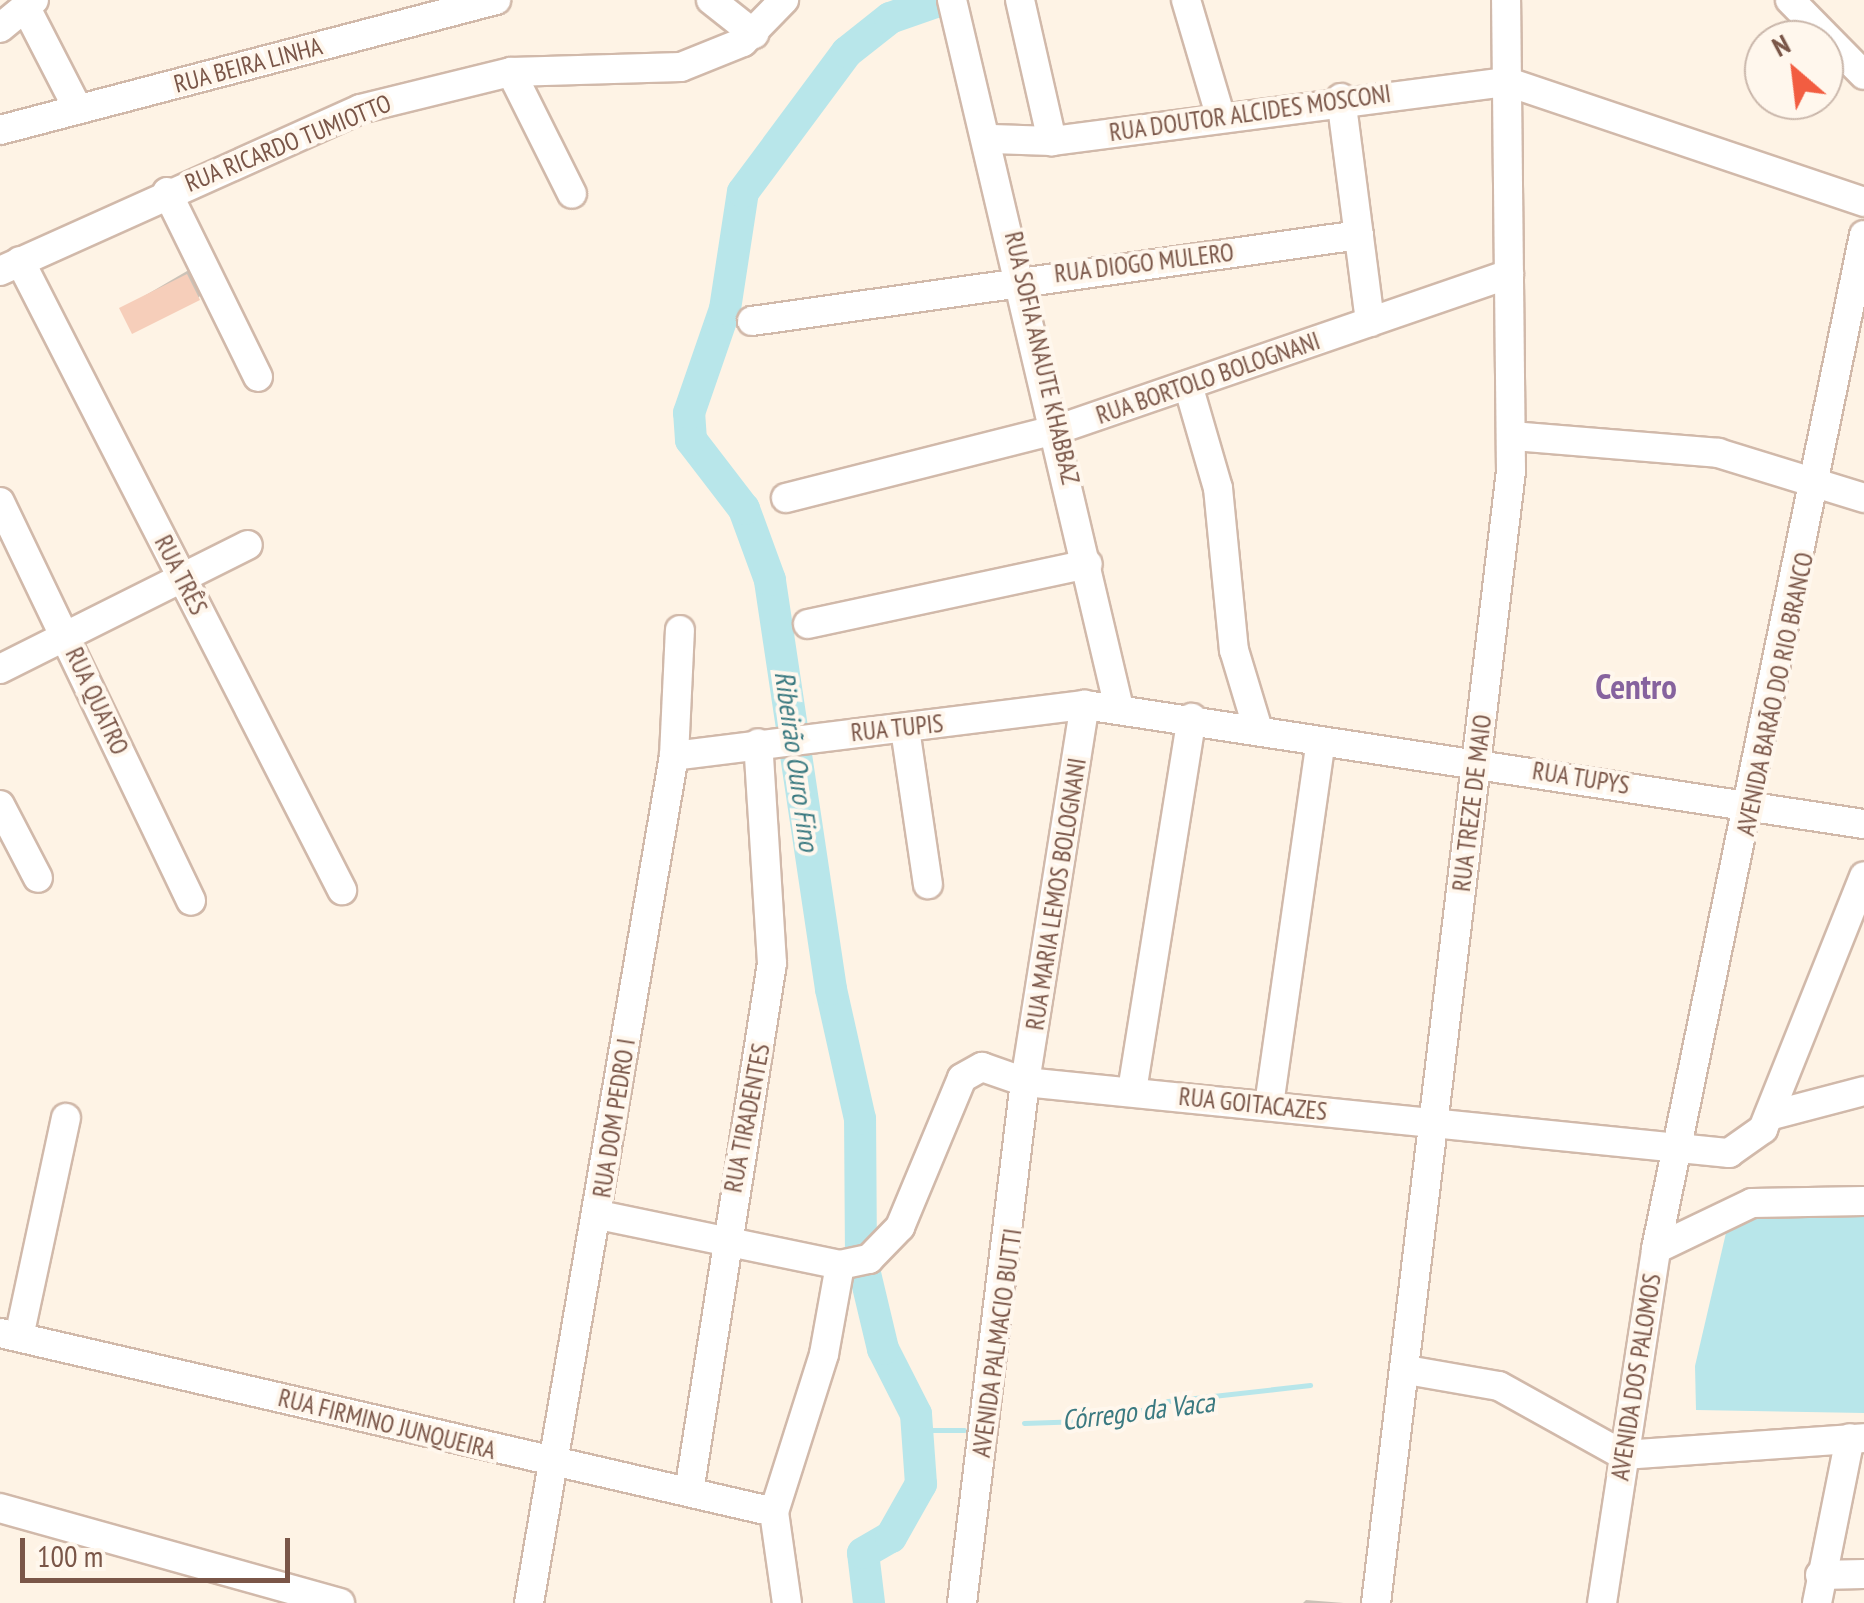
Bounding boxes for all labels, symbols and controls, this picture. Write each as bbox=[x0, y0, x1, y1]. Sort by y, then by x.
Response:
north arrow bbox=[1744, 20, 1844, 120]
text: N bbox=[1765, 25, 1796, 65]
street label: RUA BEIRA LINHA bbox=[170, 31, 326, 99]
street label: RUA DOUTOR ALCIDES MOSCONI bbox=[1107, 78, 1393, 148]
street label: RUA RICARDO TUMIOTTO bbox=[180, 88, 396, 198]
street label: RUA SOFIA ANAUTE KHABBAZ bbox=[998, 228, 1086, 488]
street label: RUA DIOGO MULERO bbox=[1052, 237, 1236, 289]
street label: RUA BORTOLO BOLOGNANI bbox=[1092, 325, 1324, 431]
street label: RUA TRÊS bbox=[148, 530, 214, 620]
street label: AVENIDA BARÃO DO RIO BRANCO bbox=[1730, 549, 1820, 839]
street label: RUA QUATRO bbox=[59, 642, 135, 760]
district label: Centro bbox=[1595, 665, 1677, 707]
water label: Ribeirão Ouro Fino bbox=[768, 669, 826, 853]
street label: RUA TUPIS bbox=[849, 708, 945, 748]
street label: RUA TREZE DE MAIO bbox=[1446, 712, 1498, 894]
street label: RUA MARIA LEMOS BOLOGNANI bbox=[1020, 755, 1092, 1033]
street label: RUA TUPYS bbox=[1530, 755, 1632, 801]
street label: RUA DOM PEDRO I bbox=[587, 1036, 641, 1200]
street label: RUA TIRADENTES bbox=[718, 1040, 776, 1196]
street label: RUA GOITACAZES bbox=[1177, 1081, 1329, 1127]
street label: AVENIDA PALMACIO BUTTI bbox=[966, 1226, 1028, 1460]
street label: AVENIDA DOS PALOMOS bbox=[1605, 1271, 1667, 1483]
street label: RUA FIRMINO JUNQUEIRA bbox=[275, 1382, 499, 1466]
water label: Córrego da Vaca bbox=[1059, 1385, 1217, 1437]
scale bar bbox=[25, 1518, 295, 1580]
text: 100 m bbox=[37, 1536, 103, 1575]

